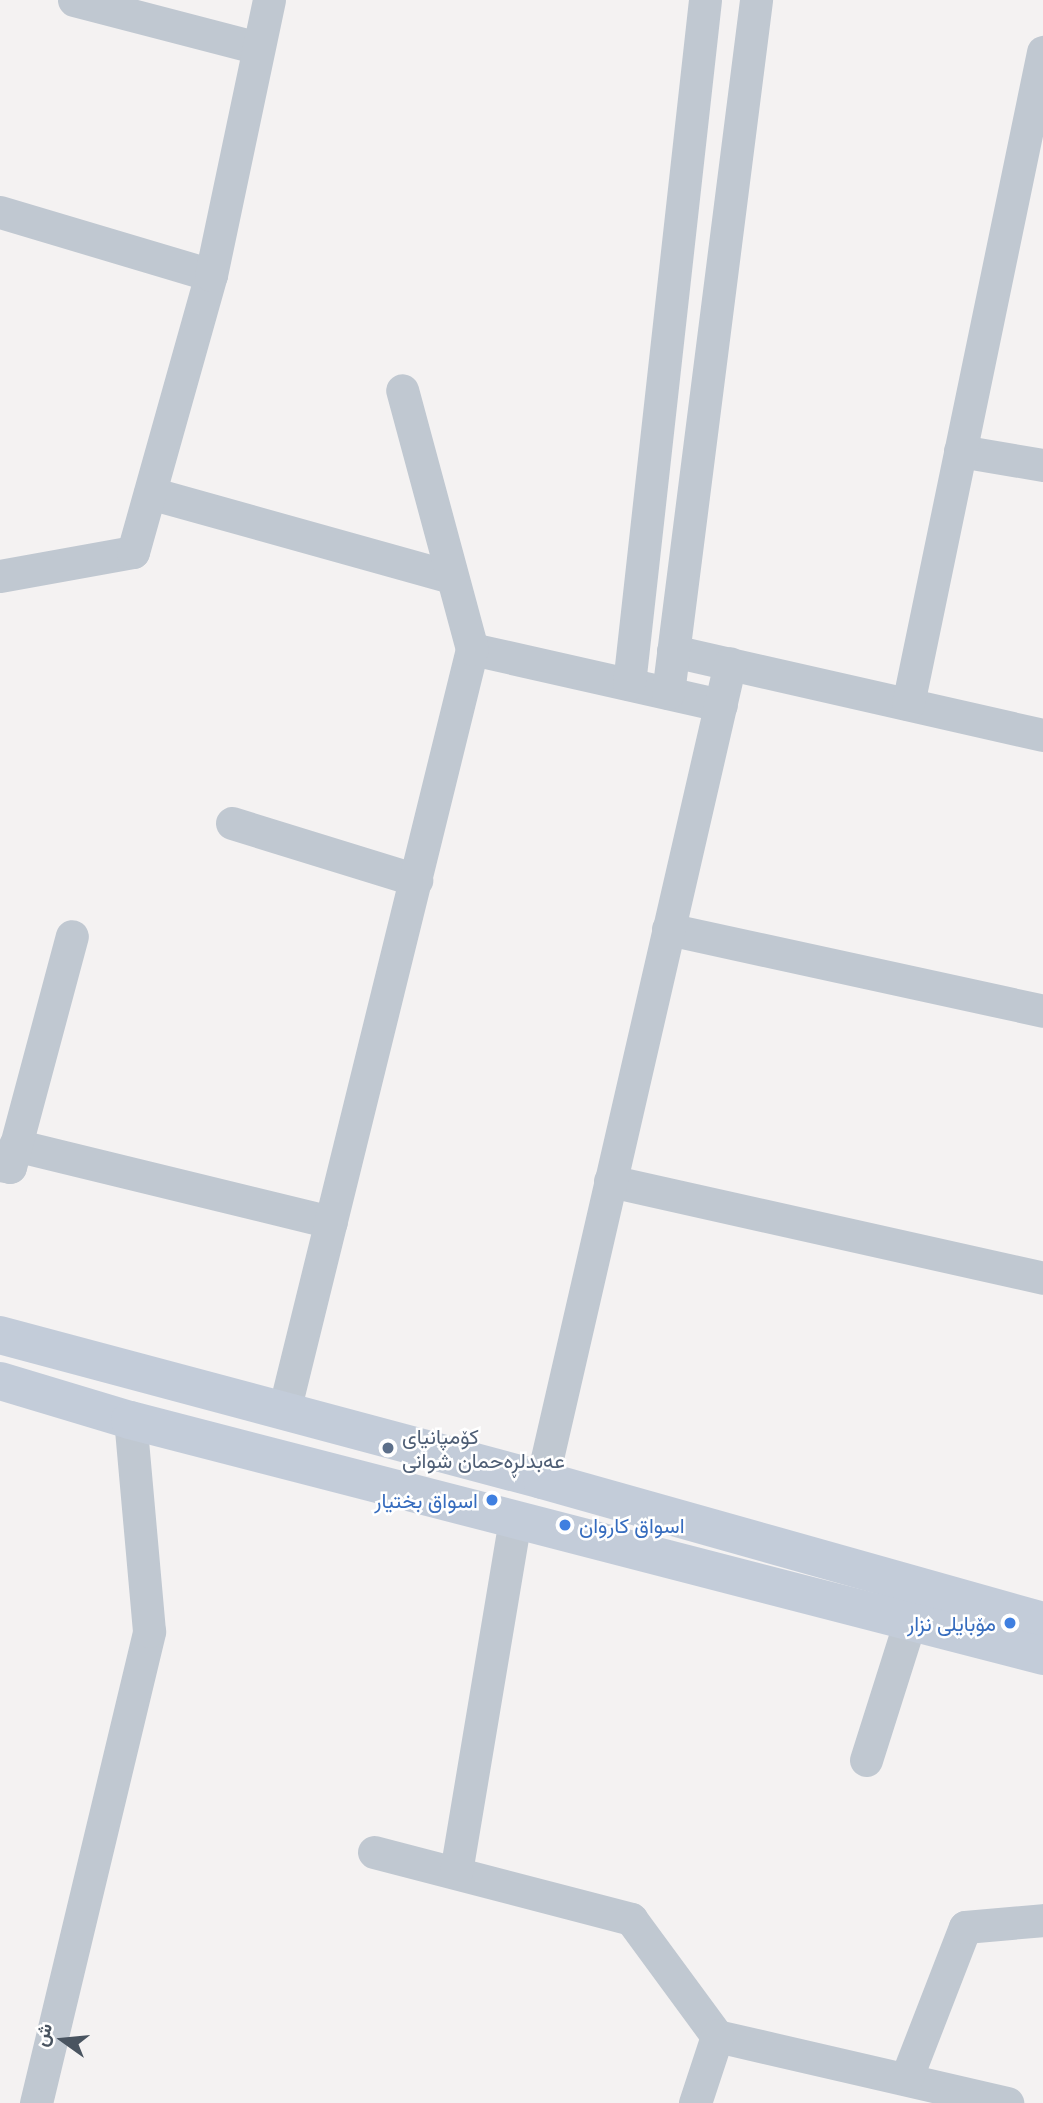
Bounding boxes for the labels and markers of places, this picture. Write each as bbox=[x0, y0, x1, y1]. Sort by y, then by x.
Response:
place label: کۆمپانیای عەبدلڕەحمان شوانی bbox=[402, 1423, 565, 1473]
marker: کۆمپانیای عەبدلڕەحمان شوانی bbox=[380, 1440, 396, 1456]
place label: اسواق بختيار bbox=[374, 1487, 478, 1513]
marker: اسواق بختيار bbox=[484, 1492, 500, 1508]
place label: اسواق كاروان bbox=[579, 1512, 685, 1538]
marker: اسواق كاروان bbox=[557, 1517, 573, 1533]
place label: مۆبایلی نزار bbox=[907, 1610, 996, 1636]
marker: مۆبایلی نزار bbox=[1002, 1615, 1018, 1631]

